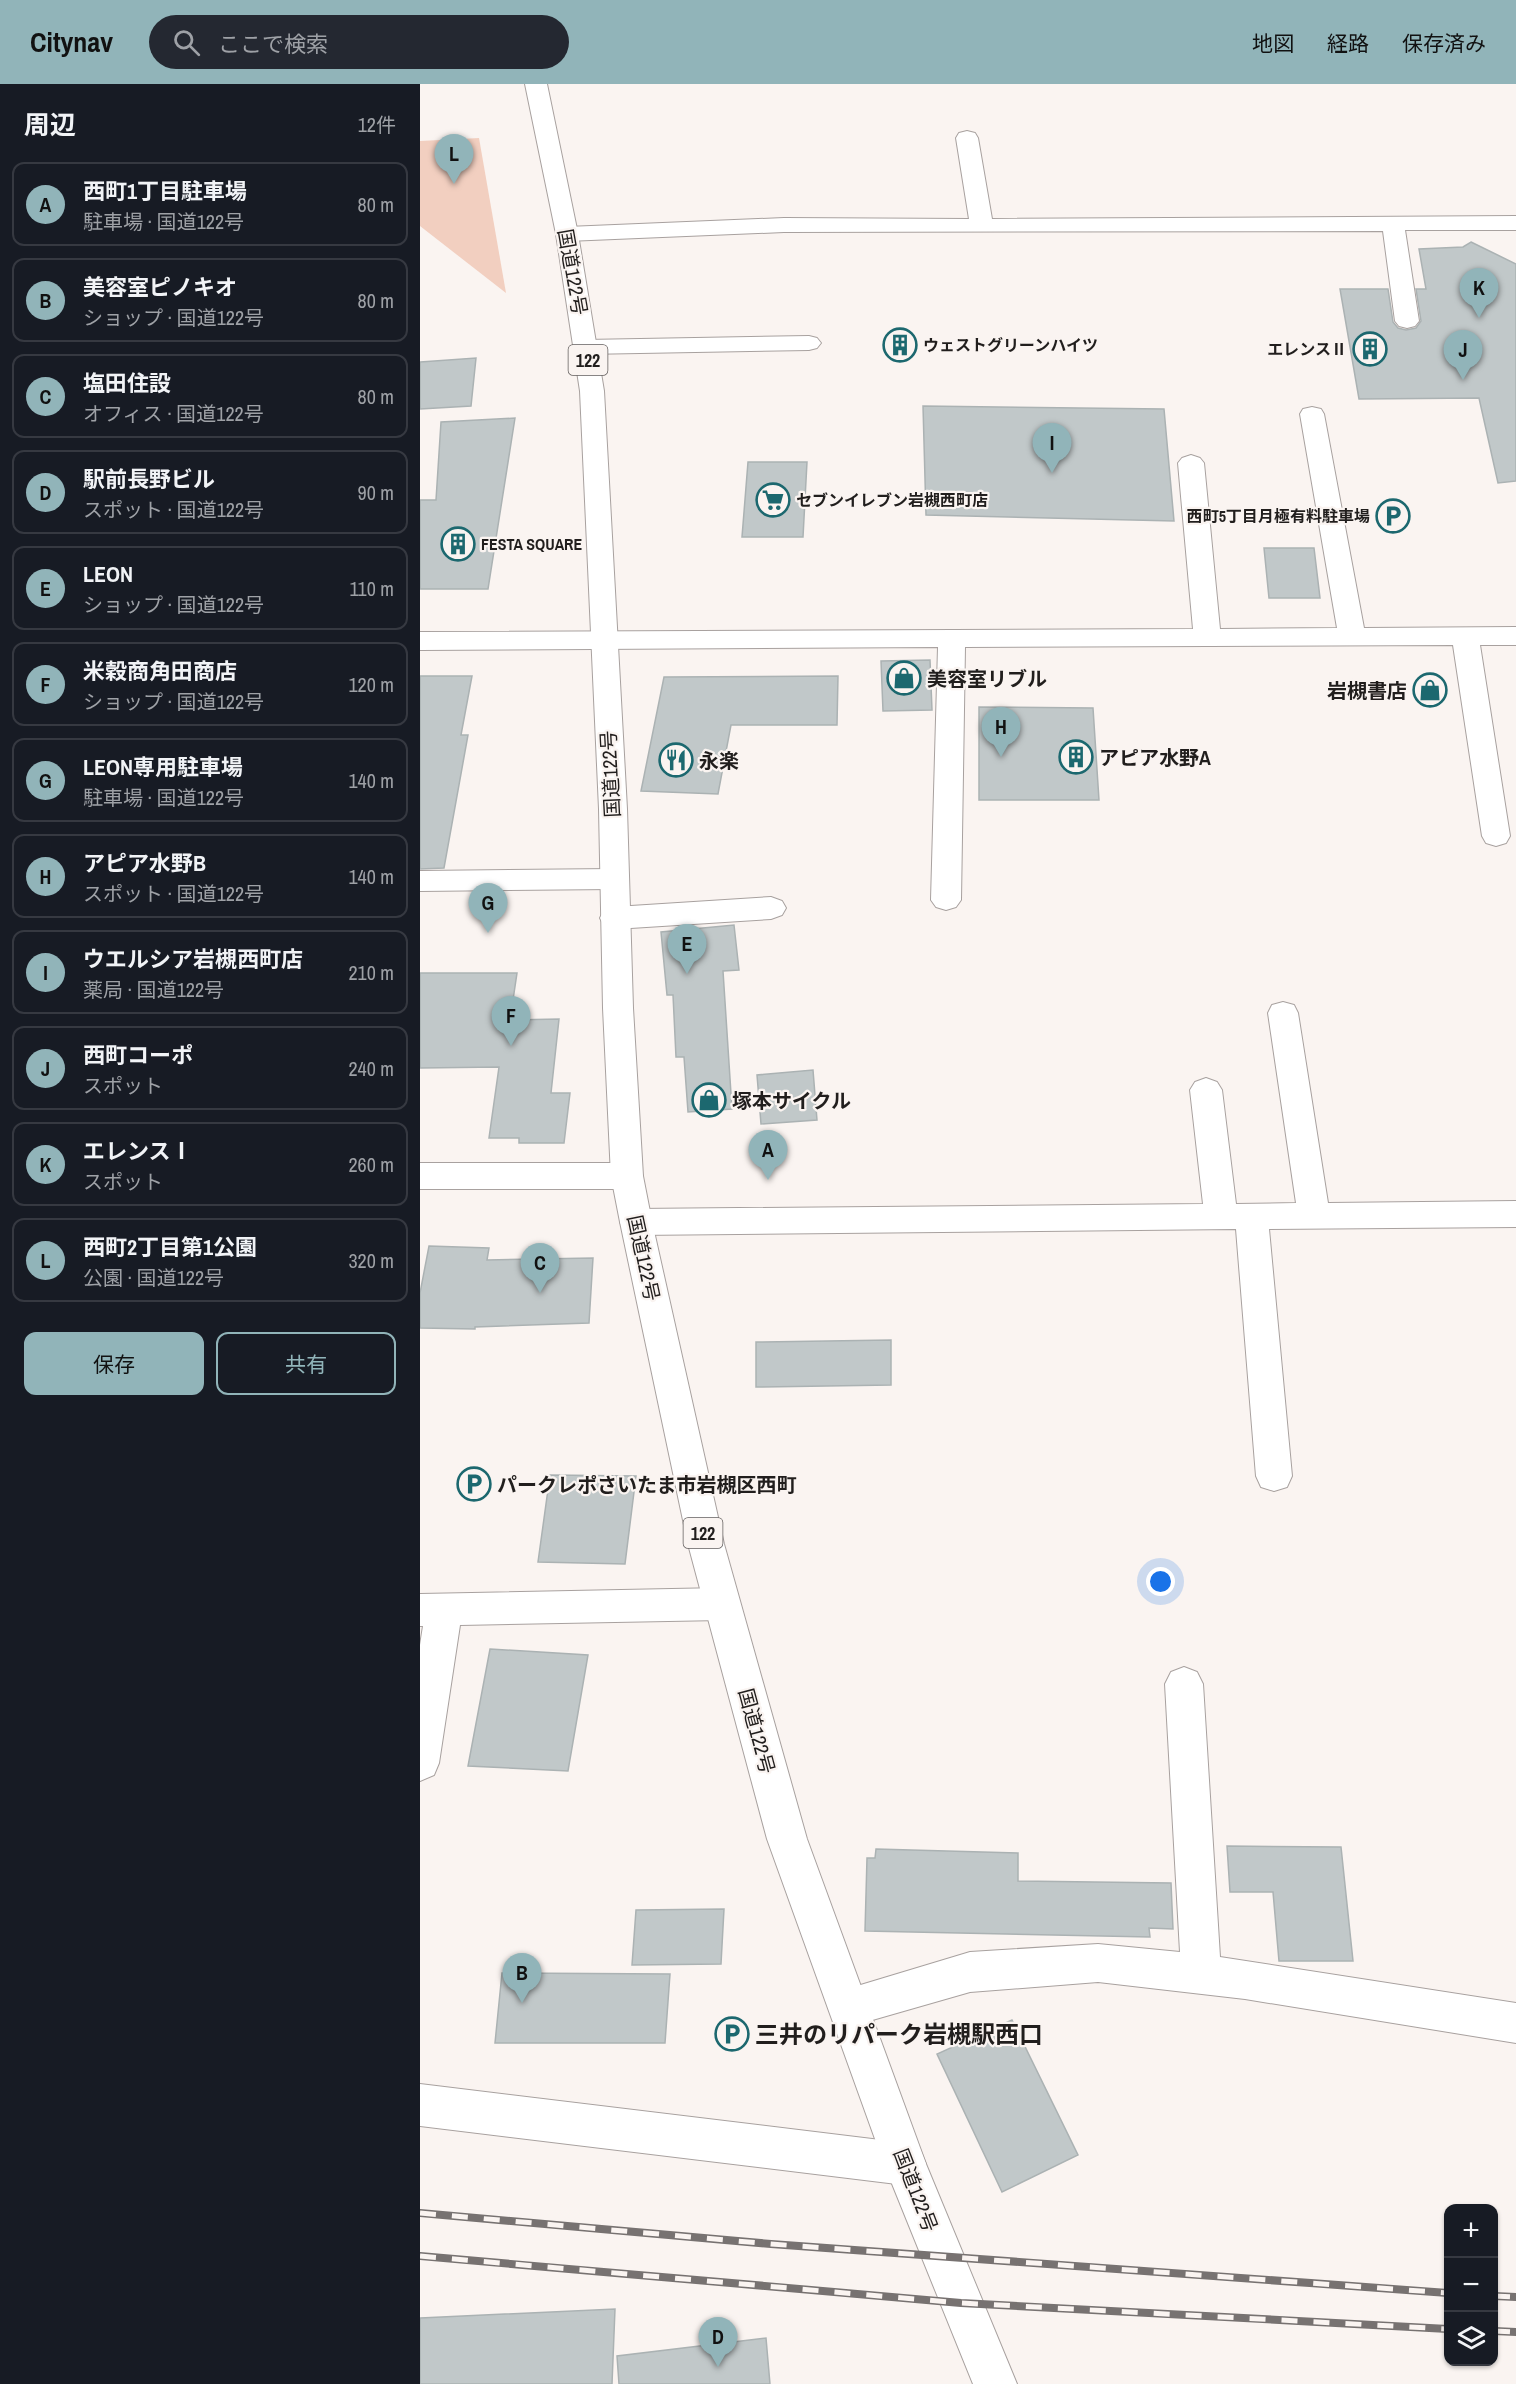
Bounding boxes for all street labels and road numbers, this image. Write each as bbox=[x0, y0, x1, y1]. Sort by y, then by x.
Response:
street label: 国道122号 bbox=[552, 227, 594, 317]
road number: 122 bbox=[568, 345, 608, 375]
street label: 国道122号 bbox=[594, 730, 626, 818]
street label: 国道122号 bbox=[622, 1212, 666, 1304]
road number: 122 bbox=[684, 1518, 722, 1548]
street label: 国道122号 bbox=[733, 1685, 781, 1777]
street label: 国道122号 bbox=[888, 2144, 944, 2236]

